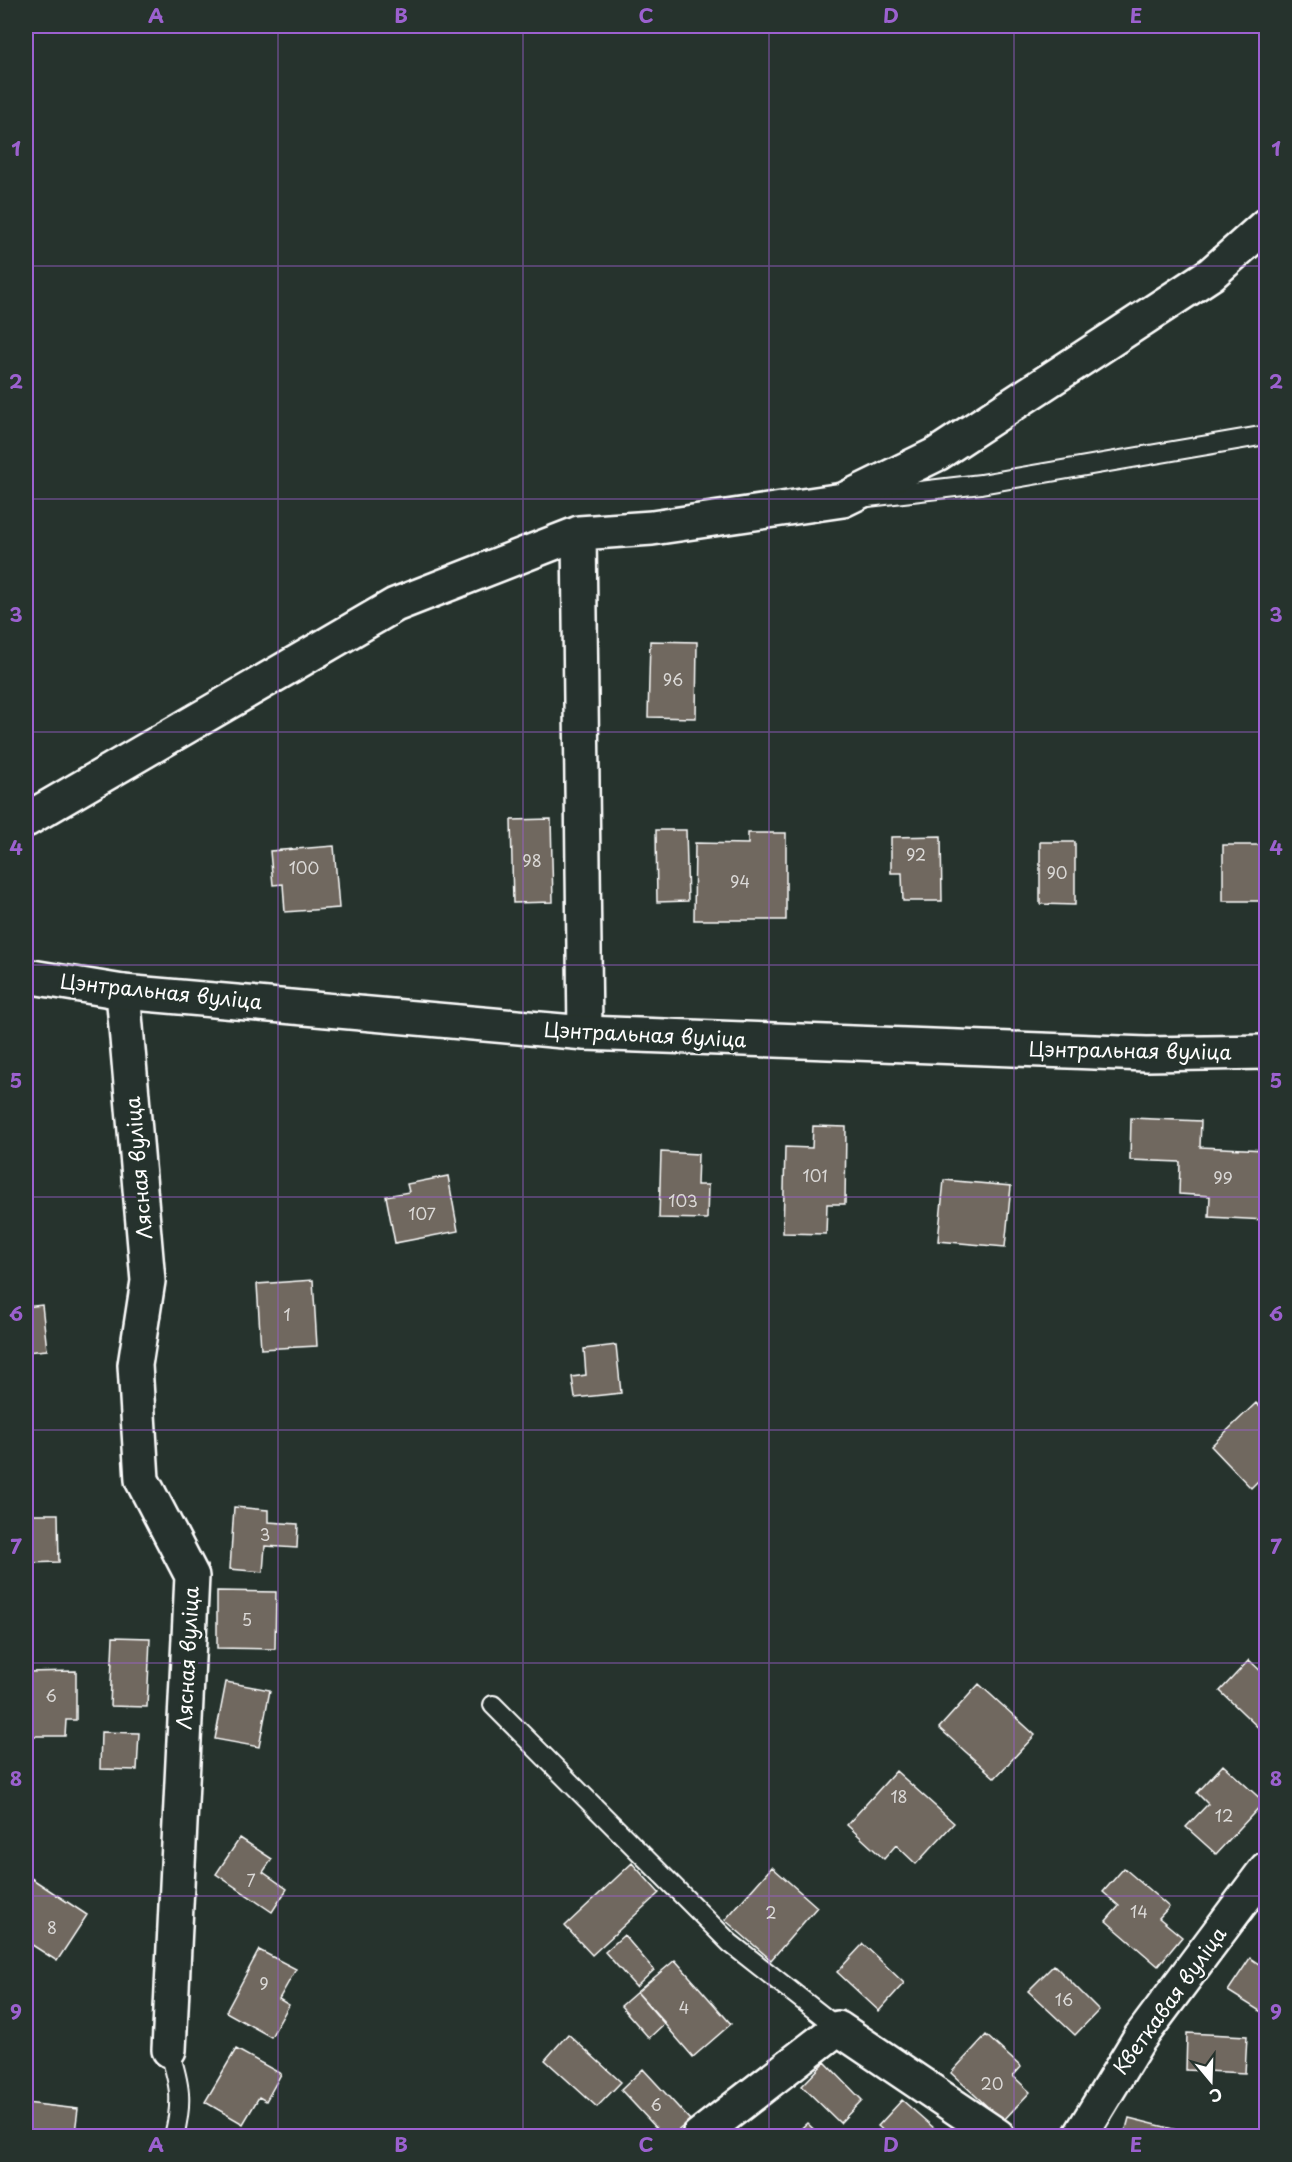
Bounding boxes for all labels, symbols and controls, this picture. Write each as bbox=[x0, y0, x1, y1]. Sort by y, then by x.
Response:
text: A bbox=[148, 0, 164, 30]
text: B bbox=[394, 0, 408, 30]
text: C bbox=[638, 0, 654, 30]
text: D bbox=[883, 0, 899, 30]
text: E bbox=[1130, 0, 1142, 30]
text: 1 bbox=[11, 133, 21, 163]
text: 1 bbox=[1271, 133, 1281, 163]
text: 2 bbox=[9, 366, 23, 396]
text: 2 bbox=[1269, 366, 1283, 396]
text: 3 bbox=[9, 599, 23, 629]
text: 3 bbox=[1269, 599, 1283, 629]
house number: 96 bbox=[663, 667, 683, 691]
text: 4 bbox=[9, 832, 23, 862]
text: 4 bbox=[1269, 832, 1283, 862]
house number: 92 bbox=[906, 842, 926, 866]
house number: 98 bbox=[522, 848, 542, 872]
house number: 100 bbox=[289, 855, 319, 879]
house number: 90 bbox=[1046, 860, 1068, 884]
house number: 94 bbox=[730, 869, 750, 893]
street label: Цэнтральная вуліца bbox=[58, 965, 264, 1017]
street label: Цэнтральная вуліца bbox=[543, 1014, 748, 1054]
street label: Цэнтральная вуліца bbox=[1028, 1033, 1233, 1067]
text: 5 bbox=[10, 1065, 22, 1095]
text: 5 bbox=[1270, 1065, 1282, 1095]
street label: Лясная вуліца bbox=[117, 1095, 159, 1241]
house number: 101 bbox=[803, 1163, 827, 1187]
house number: 99 bbox=[1213, 1165, 1233, 1189]
house number: 103 bbox=[668, 1188, 698, 1212]
house number: 107 bbox=[408, 1201, 436, 1225]
text: 6 bbox=[9, 1298, 23, 1328]
text: 6 bbox=[1269, 1298, 1283, 1328]
house number: 1 bbox=[283, 1302, 291, 1326]
house number: 3 bbox=[260, 1522, 270, 1546]
text: 7 bbox=[10, 1531, 22, 1561]
text: 7 bbox=[1270, 1531, 1282, 1561]
street label: Лясная вуліца bbox=[168, 1585, 206, 1730]
house number: 5 bbox=[242, 1607, 252, 1631]
house number: 6 bbox=[45, 1683, 57, 1707]
text: 8 bbox=[10, 1763, 22, 1793]
text: 8 bbox=[1270, 1763, 1282, 1793]
house number: 18 bbox=[890, 1784, 908, 1808]
house number: 12 bbox=[1215, 1803, 1233, 1827]
house number: 7 bbox=[246, 1868, 256, 1892]
house number: 14 bbox=[1130, 1899, 1148, 1923]
house number: 2 bbox=[765, 1900, 777, 1924]
house number: 8 bbox=[47, 1915, 57, 1939]
street label: Кветкавая вуліца bbox=[1105, 1920, 1234, 2081]
house number: 9 bbox=[259, 1971, 269, 1995]
house number: 16 bbox=[1055, 1987, 1073, 2011]
house number: 4 bbox=[679, 1995, 689, 2019]
text: 9 bbox=[10, 1996, 22, 2026]
text: 9 bbox=[1270, 1996, 1282, 2026]
north arrow bbox=[1181, 2051, 1241, 2111]
house number: 20 bbox=[981, 2071, 1003, 2095]
text: С bbox=[1207, 2083, 1226, 2109]
house number: 6 bbox=[650, 2092, 662, 2116]
text: A bbox=[148, 2129, 164, 2159]
text: B bbox=[394, 2129, 408, 2159]
text: C bbox=[638, 2129, 654, 2159]
text: D bbox=[883, 2129, 899, 2159]
text: E bbox=[1130, 2129, 1142, 2159]

